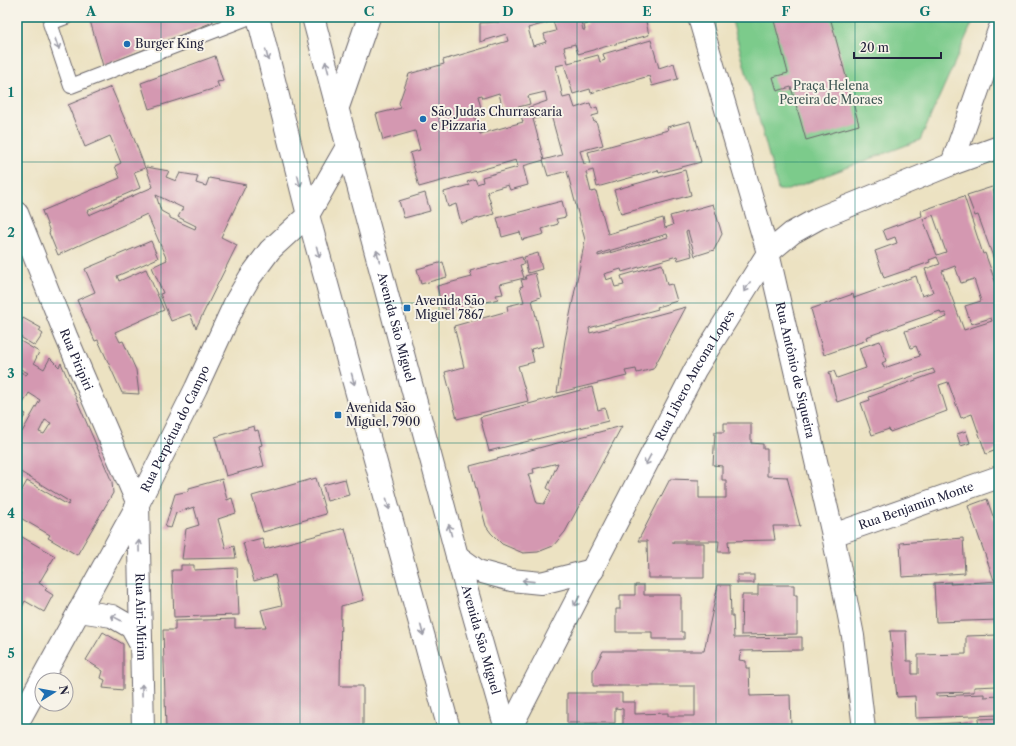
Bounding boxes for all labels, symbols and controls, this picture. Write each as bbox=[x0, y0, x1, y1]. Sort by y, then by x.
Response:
text: A bbox=[85, 3, 97, 19]
text: B bbox=[225, 3, 235, 19]
text: C bbox=[364, 3, 374, 19]
text: D bbox=[502, 3, 514, 19]
text: E bbox=[642, 3, 652, 19]
text: F bbox=[782, 3, 791, 19]
text: G bbox=[919, 3, 931, 19]
scale bar bbox=[854, 34, 941, 60]
place label: Burger King bbox=[135, 36, 204, 51]
one-way arrow bbox=[54, 37, 61, 50]
marker: Burger King bbox=[122, 39, 132, 49]
text: 20 m bbox=[860, 40, 889, 55]
one-way arrow bbox=[264, 48, 272, 61]
one-way arrow bbox=[323, 61, 330, 74]
park label: Praça Helena Pereira de Moraes bbox=[779, 78, 883, 107]
text: 1 bbox=[8, 84, 14, 100]
place label: São Judas Churrascaria e Pizzaria bbox=[431, 104, 563, 133]
marker: São Judas Churrascaria e Pizzaria bbox=[418, 114, 428, 124]
one-way arrow bbox=[296, 174, 304, 187]
text: 2 bbox=[7, 224, 15, 240]
one-way arrow bbox=[315, 246, 322, 259]
one-way arrow bbox=[374, 250, 381, 263]
street label: Avenida São Miguel bbox=[374, 270, 418, 384]
one-way arrow bbox=[743, 281, 751, 292]
place label: Avenida São Miguel 7867 bbox=[414, 293, 485, 322]
street label: Rua Antônio de Siqueira bbox=[773, 300, 819, 440]
marker: Avenida São Miguel 7867 bbox=[402, 303, 412, 313]
street label: Rua Libero Ancona Lopes bbox=[652, 307, 737, 443]
street label: Rua Piripiri bbox=[57, 326, 97, 393]
street label: Rua Perpétua do Campo bbox=[137, 363, 212, 495]
text: 3 bbox=[7, 365, 15, 381]
one-way arrow bbox=[350, 372, 357, 385]
place label: Avenida São Miguel, 7900 bbox=[345, 400, 420, 429]
marker: Avenida São Miguel, 7900 bbox=[333, 410, 343, 420]
one-way arrow bbox=[643, 454, 651, 466]
street label: Rua Benjamin Monte bbox=[856, 478, 976, 533]
one-way arrow bbox=[385, 498, 392, 511]
text: 4 bbox=[7, 505, 15, 521]
one-way arrow bbox=[446, 524, 453, 537]
one-way arrow bbox=[135, 540, 143, 553]
street label: Rua Airi-Mirim bbox=[133, 573, 149, 661]
one-way arrow bbox=[522, 578, 535, 585]
street label: Avenida São Miguel bbox=[458, 582, 504, 696]
one-way arrow bbox=[572, 595, 580, 607]
one-way arrow bbox=[110, 614, 122, 622]
one-way arrow bbox=[419, 623, 426, 636]
text: 5 bbox=[7, 645, 15, 661]
north arrow bbox=[34, 672, 74, 712]
text: N bbox=[56, 684, 72, 697]
one-way arrow bbox=[138, 684, 146, 697]

